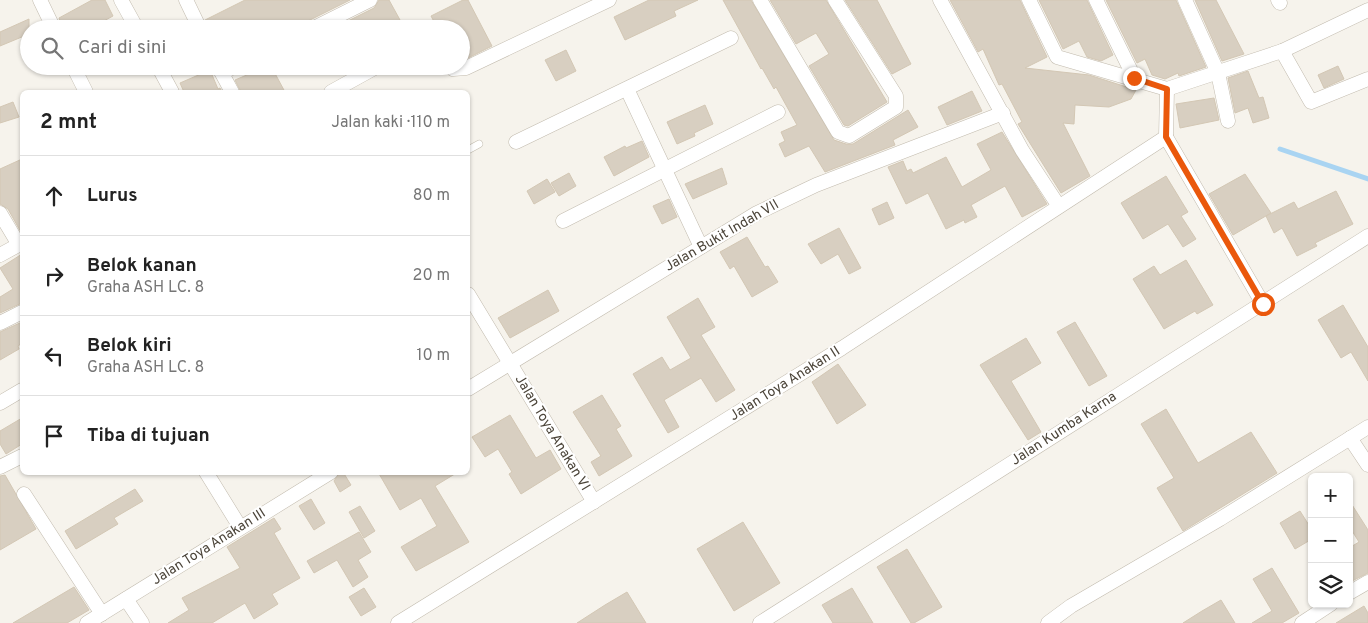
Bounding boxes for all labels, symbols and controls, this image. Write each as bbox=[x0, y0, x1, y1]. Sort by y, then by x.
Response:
search box bbox=[20, 20, 470, 75]
icon: search bbox=[38, 34, 66, 62]
text: Cari di sini bbox=[78, 36, 166, 60]
route end bbox=[1123, 67, 1146, 90]
text: 2 mnt bbox=[40, 109, 97, 136]
text: Jalan kaki · 110 m bbox=[331, 113, 450, 133]
icon: ahead bbox=[40, 182, 68, 210]
text: Lurus bbox=[87, 184, 138, 208]
text: 80 m bbox=[413, 186, 450, 206]
street label: Jalan Bukit Indah VII bbox=[662, 196, 782, 276]
text: Belok kanan bbox=[87, 254, 197, 278]
icon: right bbox=[40, 262, 68, 290]
text: 20 m bbox=[413, 266, 450, 286]
text: Graha ASH LC. 8 bbox=[87, 278, 204, 298]
route start bbox=[1252, 293, 1275, 316]
text: Belok kiri bbox=[87, 334, 172, 358]
icon: left bbox=[40, 342, 68, 370]
street label: Jalan Toya Anakan II bbox=[727, 343, 843, 425]
text: 10 m bbox=[416, 346, 450, 366]
text: Graha ASH LC. 8 bbox=[87, 358, 204, 378]
street label: Jalan Toya Anakan VI bbox=[511, 372, 593, 494]
street label: Jalan Kumba Karna bbox=[1008, 389, 1120, 469]
icon: arrive bbox=[40, 422, 68, 450]
text: Tiba di tujuan bbox=[87, 424, 210, 448]
map controls bbox=[1308, 473, 1353, 608]
button: + bbox=[1308, 473, 1353, 518]
street label: Jalan Toya Anakan III bbox=[149, 505, 269, 589]
button: − bbox=[1308, 518, 1353, 563]
button: layers bbox=[1308, 563, 1353, 608]

